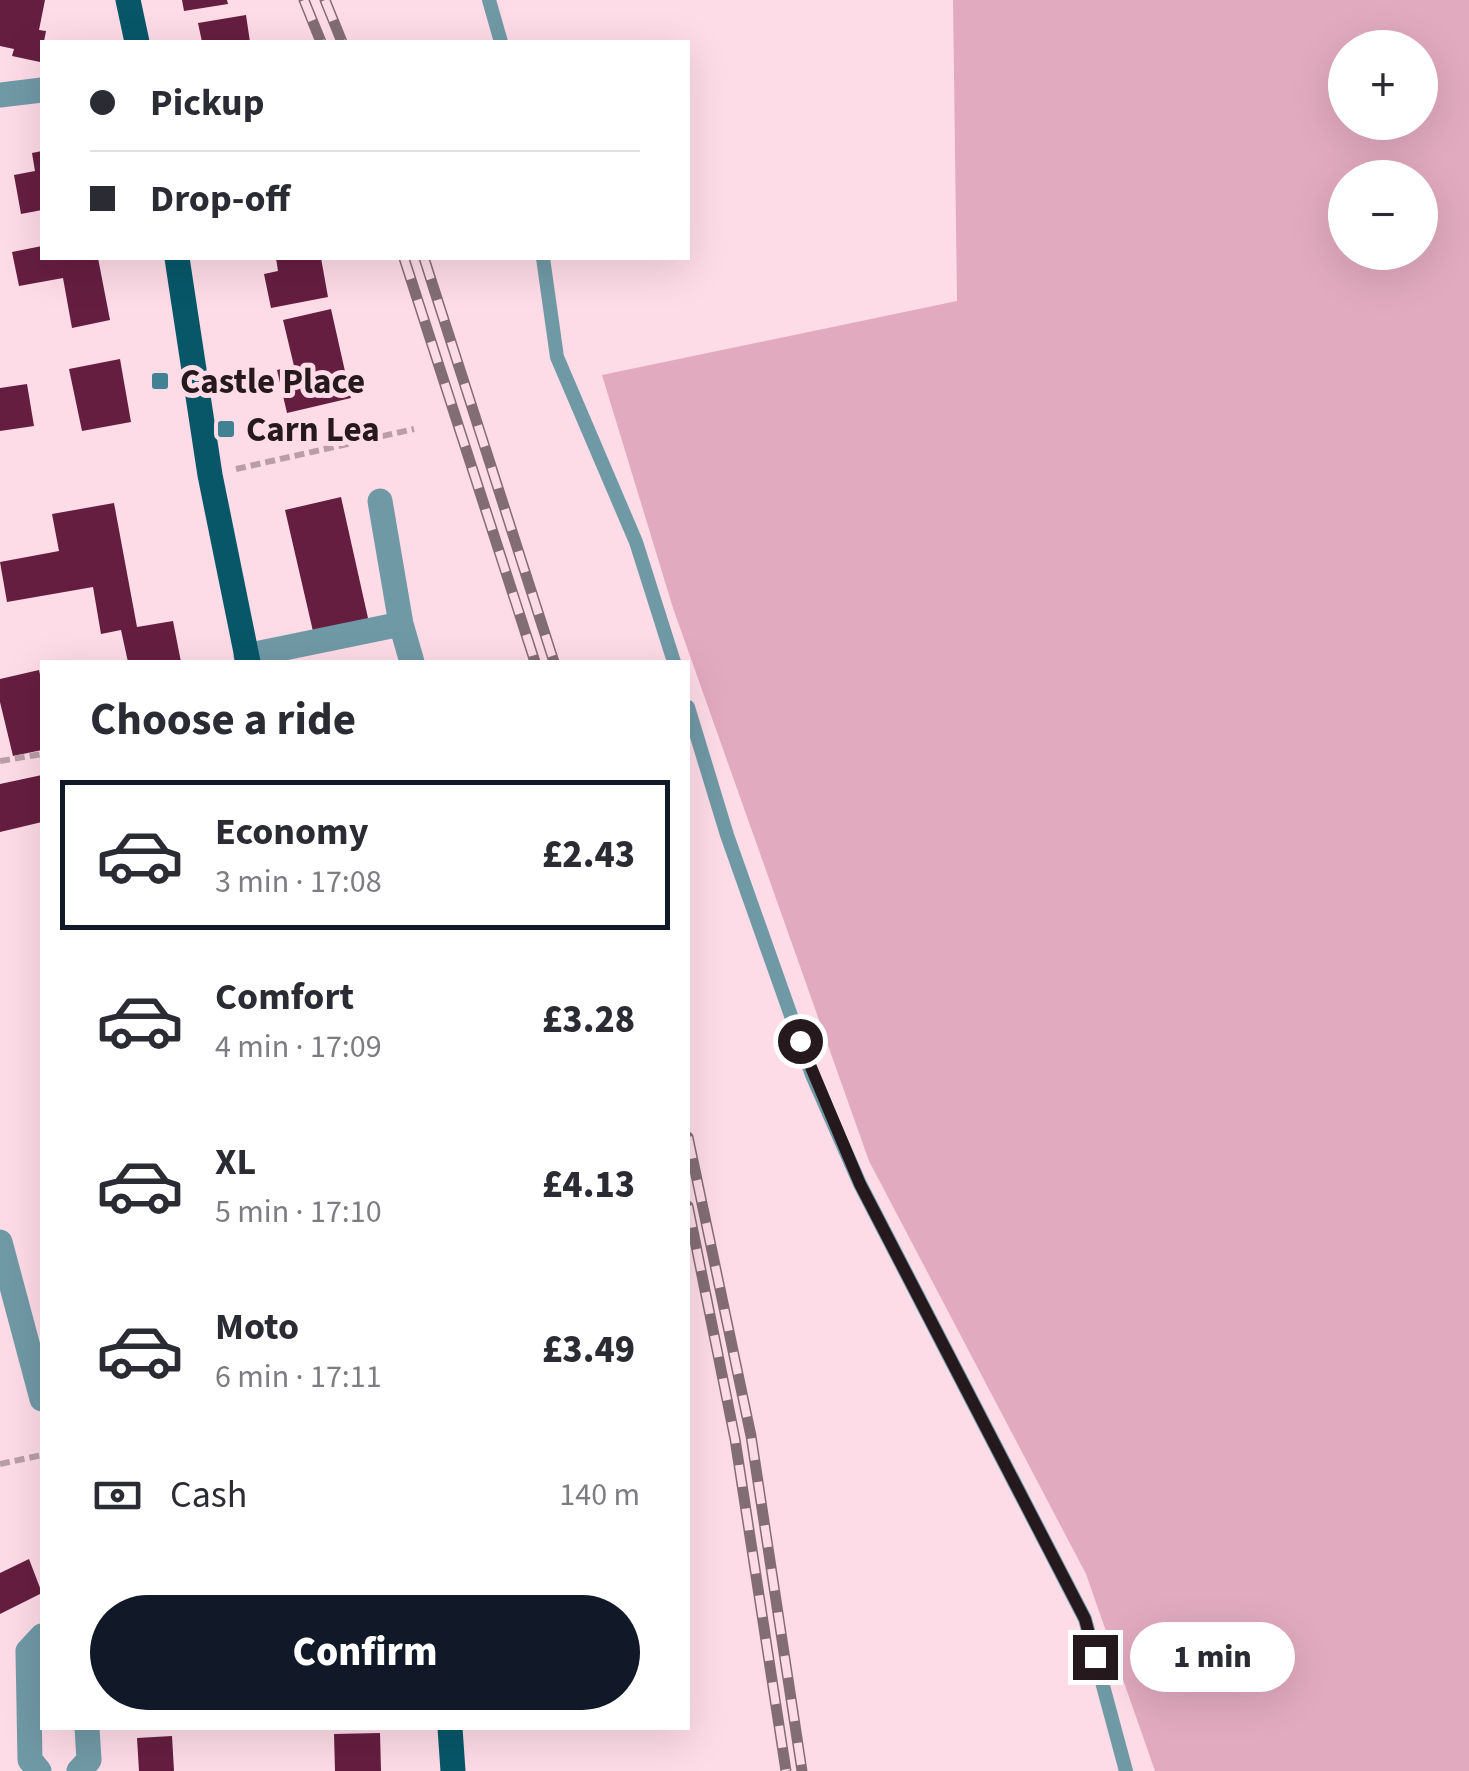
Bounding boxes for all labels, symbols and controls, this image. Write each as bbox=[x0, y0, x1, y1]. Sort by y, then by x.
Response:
map controls bbox=[1328, 30, 1438, 270]
button: + bbox=[1328, 30, 1438, 140]
text: Pickup bbox=[150, 76, 264, 130]
button: − bbox=[1328, 160, 1438, 270]
text: Drop-off bbox=[150, 172, 290, 226]
place label: Castle Place bbox=[180, 357, 365, 407]
marker: Castle Place bbox=[149, 370, 171, 392]
place label: Carn Lea bbox=[246, 405, 380, 455]
marker: Carn Lea bbox=[215, 418, 237, 440]
text: Choose a ride bbox=[90, 688, 356, 752]
text: Economy bbox=[215, 805, 368, 859]
icon: car bbox=[95, 810, 185, 900]
text: £2.43 bbox=[542, 828, 635, 882]
text: 3 min · 17:08 bbox=[215, 859, 382, 905]
text: Comfort bbox=[215, 970, 354, 1024]
icon: car bbox=[95, 975, 185, 1065]
text: £3.28 bbox=[542, 993, 635, 1047]
route start bbox=[778, 1019, 823, 1064]
text: 4 min · 17:09 bbox=[215, 1024, 382, 1070]
text: XL bbox=[215, 1135, 256, 1189]
icon: car bbox=[95, 1140, 185, 1230]
text: £4.13 bbox=[542, 1158, 635, 1212]
text: 5 min · 17:10 bbox=[215, 1189, 382, 1235]
text: Moto bbox=[215, 1300, 299, 1354]
icon: car bbox=[95, 1305, 185, 1395]
text: £3.49 bbox=[542, 1323, 635, 1377]
text: 6 min · 17:11 bbox=[215, 1354, 382, 1400]
icon: cash bbox=[90, 1468, 145, 1523]
text: Cash bbox=[170, 1468, 247, 1522]
text: 140 m bbox=[559, 1472, 640, 1518]
button: Confirm bbox=[90, 1595, 640, 1710]
callout: 1 min bbox=[1130, 1622, 1295, 1692]
text: 1 min bbox=[1173, 1634, 1252, 1680]
route end bbox=[1073, 1635, 1118, 1680]

